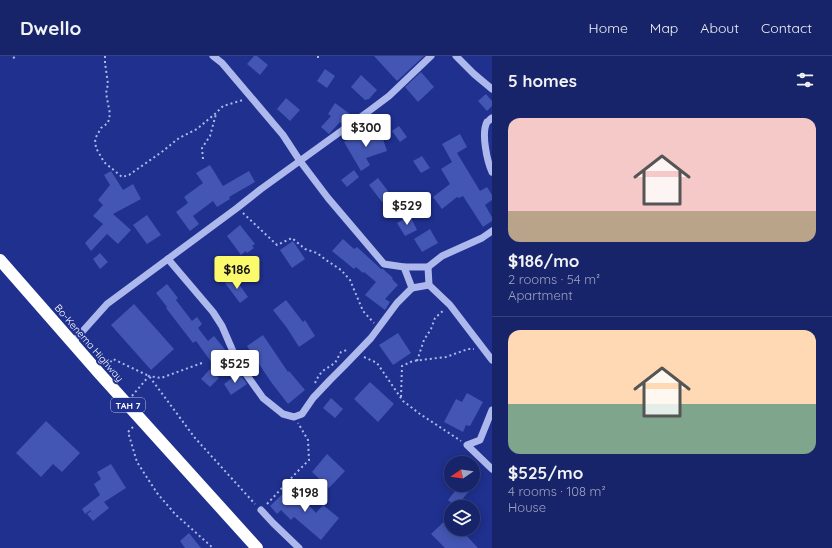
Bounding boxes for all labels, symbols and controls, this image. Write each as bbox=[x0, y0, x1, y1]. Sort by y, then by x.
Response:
text: Dwello bbox=[20, 16, 81, 40]
text: Home bbox=[589, 19, 628, 37]
text: Map bbox=[650, 19, 678, 37]
text: About bbox=[700, 19, 739, 37]
text: Contact bbox=[761, 19, 812, 37]
icon: filters bbox=[794, 69, 816, 91]
text: 5 homes bbox=[508, 70, 577, 91]
pin: $300 bbox=[342, 114, 390, 148]
text: $300 bbox=[351, 119, 381, 135]
icon: home bbox=[626, 144, 698, 216]
pin: $529 bbox=[383, 192, 431, 226]
text: $529 bbox=[392, 197, 422, 213]
text: $186/mo bbox=[508, 250, 579, 271]
pin: $186 bbox=[213, 256, 261, 290]
text: $186 bbox=[223, 261, 251, 277]
text: 2 rooms · 54 m² bbox=[508, 271, 600, 287]
text: Apartment bbox=[508, 287, 573, 303]
street label: Bo-Kenema Highway bbox=[52, 302, 126, 384]
pin: $525 bbox=[211, 350, 259, 384]
text: $525 bbox=[220, 355, 250, 371]
icon: home bbox=[626, 356, 698, 428]
road number: TAH 7 bbox=[111, 398, 145, 412]
north arrow bbox=[444, 456, 480, 492]
map controls bbox=[444, 456, 480, 536]
text: $525/mo bbox=[508, 462, 583, 483]
pin: $198 bbox=[281, 479, 329, 513]
text: 4 rooms · 108 m² bbox=[508, 483, 606, 499]
text: $198 bbox=[291, 484, 319, 500]
text: House bbox=[508, 499, 546, 515]
button: layers bbox=[444, 500, 480, 536]

